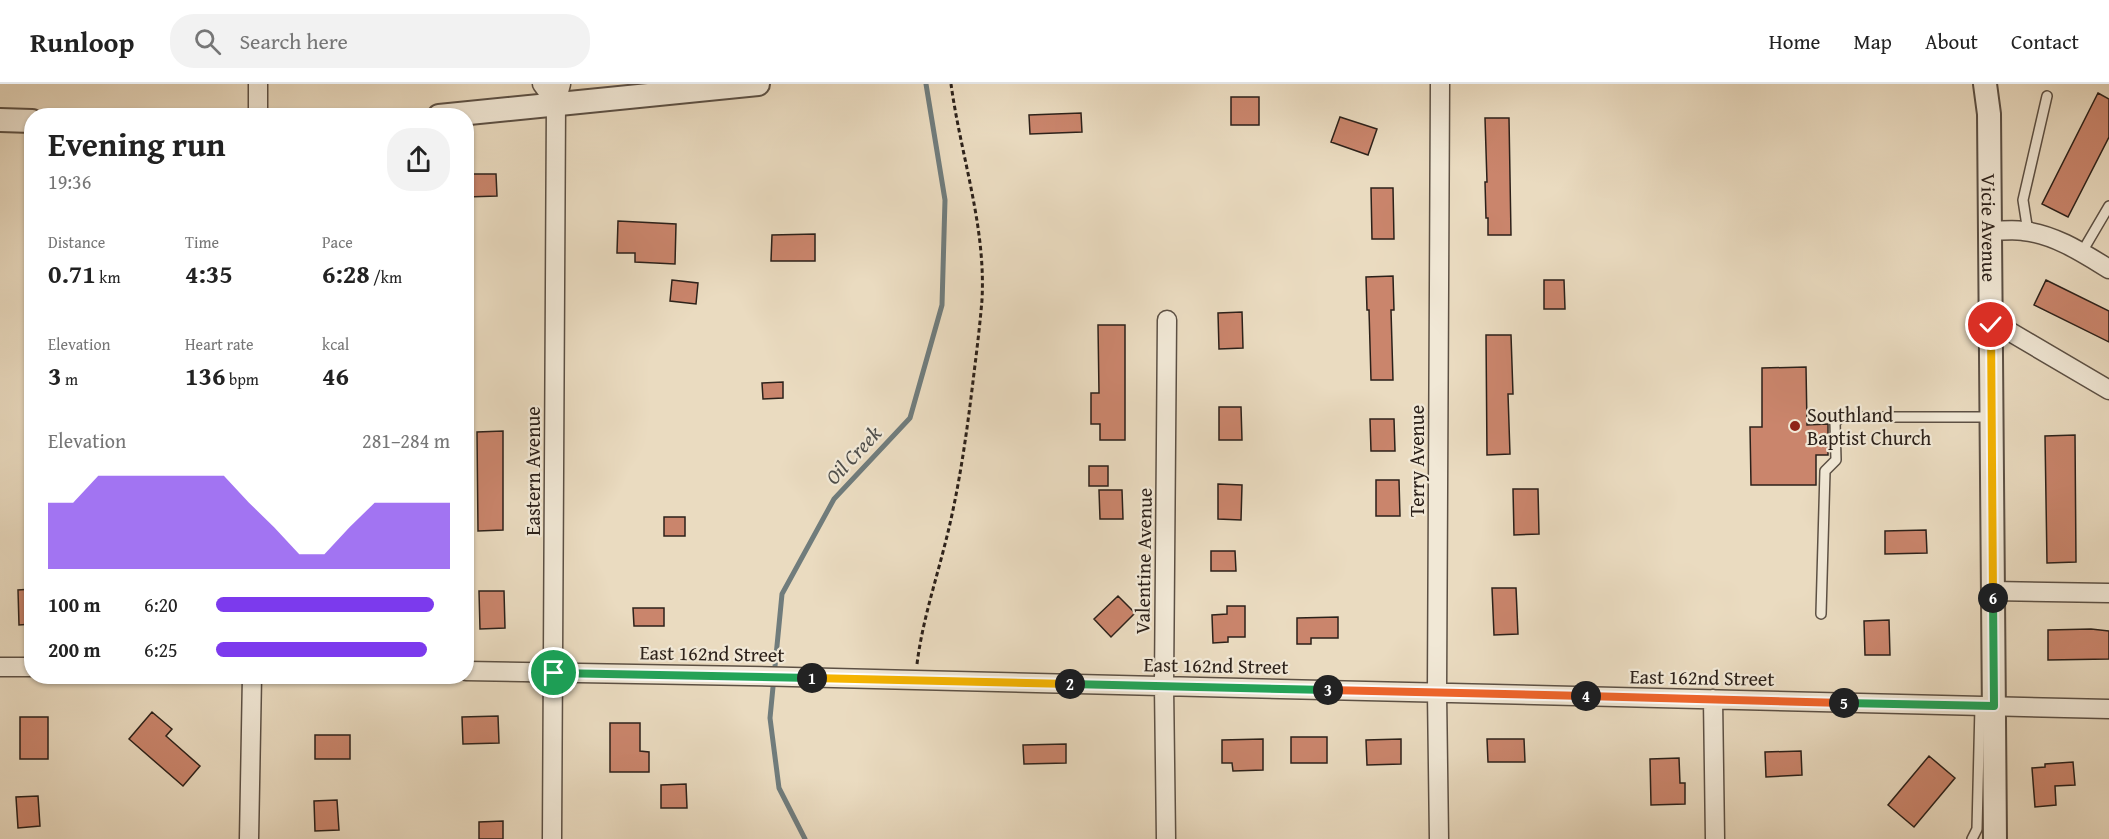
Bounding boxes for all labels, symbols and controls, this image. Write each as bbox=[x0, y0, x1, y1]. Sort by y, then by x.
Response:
search box bbox=[170, 14, 590, 68]
text: Runloop bbox=[30, 21, 134, 62]
icon: search bbox=[191, 25, 224, 58]
text: Search here bbox=[239, 25, 348, 57]
text: Home bbox=[1769, 26, 1820, 57]
text: Map bbox=[1853, 26, 1892, 57]
text: About bbox=[1925, 26, 1978, 57]
text: Contact bbox=[2011, 26, 2079, 57]
text: Evening run bbox=[48, 120, 225, 168]
button: share bbox=[387, 128, 450, 191]
text: 19:36 bbox=[48, 167, 91, 196]
street label: Vicie Avenue bbox=[1975, 173, 2005, 282]
text: Distance bbox=[48, 230, 105, 254]
text: Time bbox=[185, 230, 219, 254]
text: Pace bbox=[322, 230, 353, 254]
text: 0.71 bbox=[48, 254, 96, 293]
text: 4:35 bbox=[185, 254, 233, 293]
text: 6:28 bbox=[322, 254, 370, 293]
text: km bbox=[96, 265, 120, 289]
text: /km bbox=[370, 265, 402, 289]
pin bbox=[1965, 299, 2016, 350]
icon: check bbox=[1974, 308, 2007, 341]
text: Elevation bbox=[48, 332, 111, 356]
text: Heart rate bbox=[185, 332, 254, 356]
text: kcal bbox=[322, 332, 349, 356]
text: 3 bbox=[48, 356, 61, 395]
text: 136 bbox=[185, 356, 225, 395]
text: 46 bbox=[322, 356, 349, 395]
text: m bbox=[61, 367, 78, 391]
text: bpm bbox=[225, 367, 259, 391]
place label: Southland Baptist Church bbox=[1807, 400, 1931, 452]
street label: Terry Avenue bbox=[1402, 405, 1431, 517]
street label: Eastern Avenue bbox=[518, 406, 547, 536]
water label: Oil Creek bbox=[818, 418, 889, 491]
marker: Southland Baptist Church bbox=[1788, 419, 1802, 433]
text: Elevation bbox=[48, 426, 126, 455]
text: 281–284 m bbox=[362, 426, 450, 455]
street label: Valentine Avenue bbox=[1127, 487, 1159, 635]
pin: 6 bbox=[1978, 583, 2008, 613]
text: 6 bbox=[1989, 586, 1997, 610]
text: 100 m bbox=[48, 590, 101, 619]
text: 6:20 bbox=[144, 590, 178, 619]
text: 200 m bbox=[48, 635, 101, 664]
text: 6:25 bbox=[144, 635, 178, 664]
street label: East 162nd Street bbox=[639, 637, 785, 669]
pin bbox=[528, 647, 579, 698]
street label: East 162nd Street bbox=[1143, 649, 1289, 681]
icon: arrive bbox=[537, 656, 570, 689]
street label: East 162nd Street bbox=[1629, 661, 1775, 693]
pin: 1 bbox=[797, 663, 827, 693]
text: 1 bbox=[808, 666, 816, 690]
pin: 2 bbox=[1055, 669, 1085, 699]
text: 2 bbox=[1066, 672, 1074, 696]
pin: 3 bbox=[1313, 675, 1343, 705]
text: 3 bbox=[1324, 678, 1332, 702]
pin: 4 bbox=[1571, 681, 1601, 711]
text: 4 bbox=[1582, 684, 1590, 708]
pin: 5 bbox=[1829, 688, 1859, 718]
text: 5 bbox=[1840, 691, 1848, 715]

